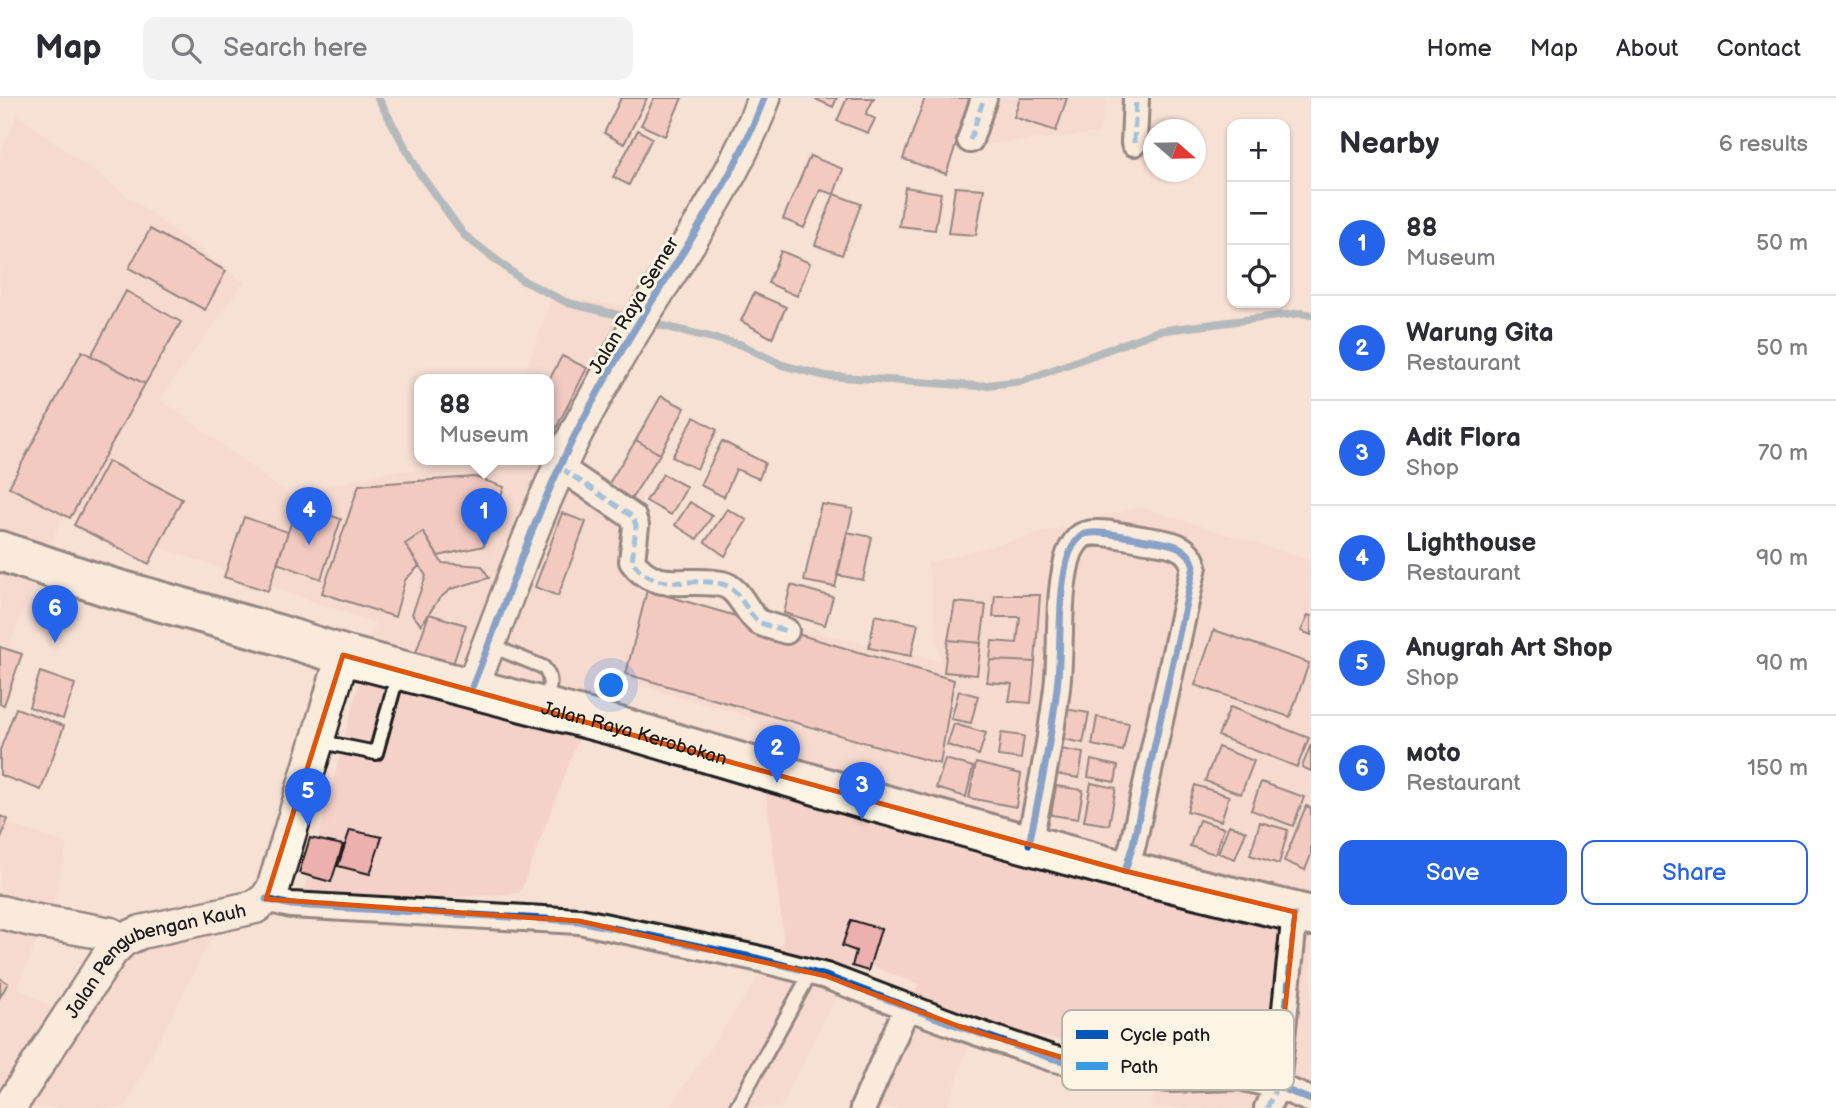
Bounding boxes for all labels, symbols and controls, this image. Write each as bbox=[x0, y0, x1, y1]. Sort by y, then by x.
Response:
search box bbox=[143, 17, 633, 80]
text: Map bbox=[35, 28, 101, 68]
icon: search bbox=[167, 29, 205, 67]
text: Search here bbox=[223, 33, 367, 64]
text: Home bbox=[1427, 34, 1492, 63]
text: Map bbox=[1530, 34, 1578, 63]
text: About bbox=[1616, 34, 1678, 63]
text: Contact bbox=[1716, 34, 1801, 63]
north arrow bbox=[1143, 119, 1206, 182]
map controls bbox=[1227, 119, 1290, 308]
button: + bbox=[1227, 119, 1290, 182]
text: Nearby bbox=[1339, 126, 1439, 162]
text: 6 results bbox=[1719, 130, 1808, 158]
button: − bbox=[1227, 182, 1290, 245]
text: 88 bbox=[1406, 213, 1437, 244]
text: 1 bbox=[1357, 229, 1367, 257]
text: 50 m bbox=[1756, 229, 1808, 257]
street label: Jalan Raya Semer bbox=[584, 232, 685, 378]
text: Museum bbox=[1406, 244, 1496, 272]
button: locate bbox=[1227, 245, 1290, 308]
text: Warung Gita bbox=[1406, 318, 1554, 349]
text: 2 bbox=[1355, 334, 1369, 362]
text: 50 m bbox=[1756, 334, 1808, 362]
text: Restaurant bbox=[1406, 349, 1520, 377]
popup bbox=[414, 374, 554, 465]
text: 88 bbox=[439, 390, 471, 421]
text: Museum bbox=[439, 421, 529, 449]
text: Adit Flora bbox=[1406, 423, 1521, 454]
text: 3 bbox=[1355, 439, 1369, 467]
text: 70 m bbox=[1758, 439, 1808, 467]
text: Shop bbox=[1406, 454, 1459, 482]
pin: 4 bbox=[286, 487, 332, 545]
pin: 1 bbox=[461, 488, 507, 546]
text: Lighthouse bbox=[1406, 528, 1536, 559]
text: 4 bbox=[1355, 544, 1369, 572]
text: 90 m bbox=[1756, 544, 1808, 572]
text: Restaurant bbox=[1406, 559, 1520, 587]
pin: 6 bbox=[32, 585, 78, 643]
text: Anugrah Art Shop bbox=[1406, 633, 1613, 664]
text: 5 bbox=[1355, 649, 1369, 677]
text: 90 m bbox=[1756, 649, 1808, 677]
text: Shop bbox=[1406, 664, 1459, 692]
your location bbox=[594, 668, 628, 702]
street label: Jalan Raya Kerobokan bbox=[539, 697, 730, 771]
pin: 2 bbox=[754, 725, 800, 783]
text: моto bbox=[1406, 738, 1461, 769]
text: 6 bbox=[1355, 754, 1369, 782]
text: 150 m bbox=[1747, 754, 1808, 782]
pin: 3 bbox=[839, 762, 885, 820]
pin: 5 bbox=[285, 768, 331, 826]
text: Restaurant bbox=[1406, 769, 1520, 797]
button: Save bbox=[1339, 840, 1567, 905]
button: Share bbox=[1581, 840, 1808, 905]
street label: Jalan Pengubengan Kauh bbox=[61, 899, 248, 1023]
legend bbox=[1062, 1010, 1294, 1090]
text: Cycle path bbox=[1120, 1024, 1210, 1047]
text: Path bbox=[1120, 1056, 1158, 1079]

